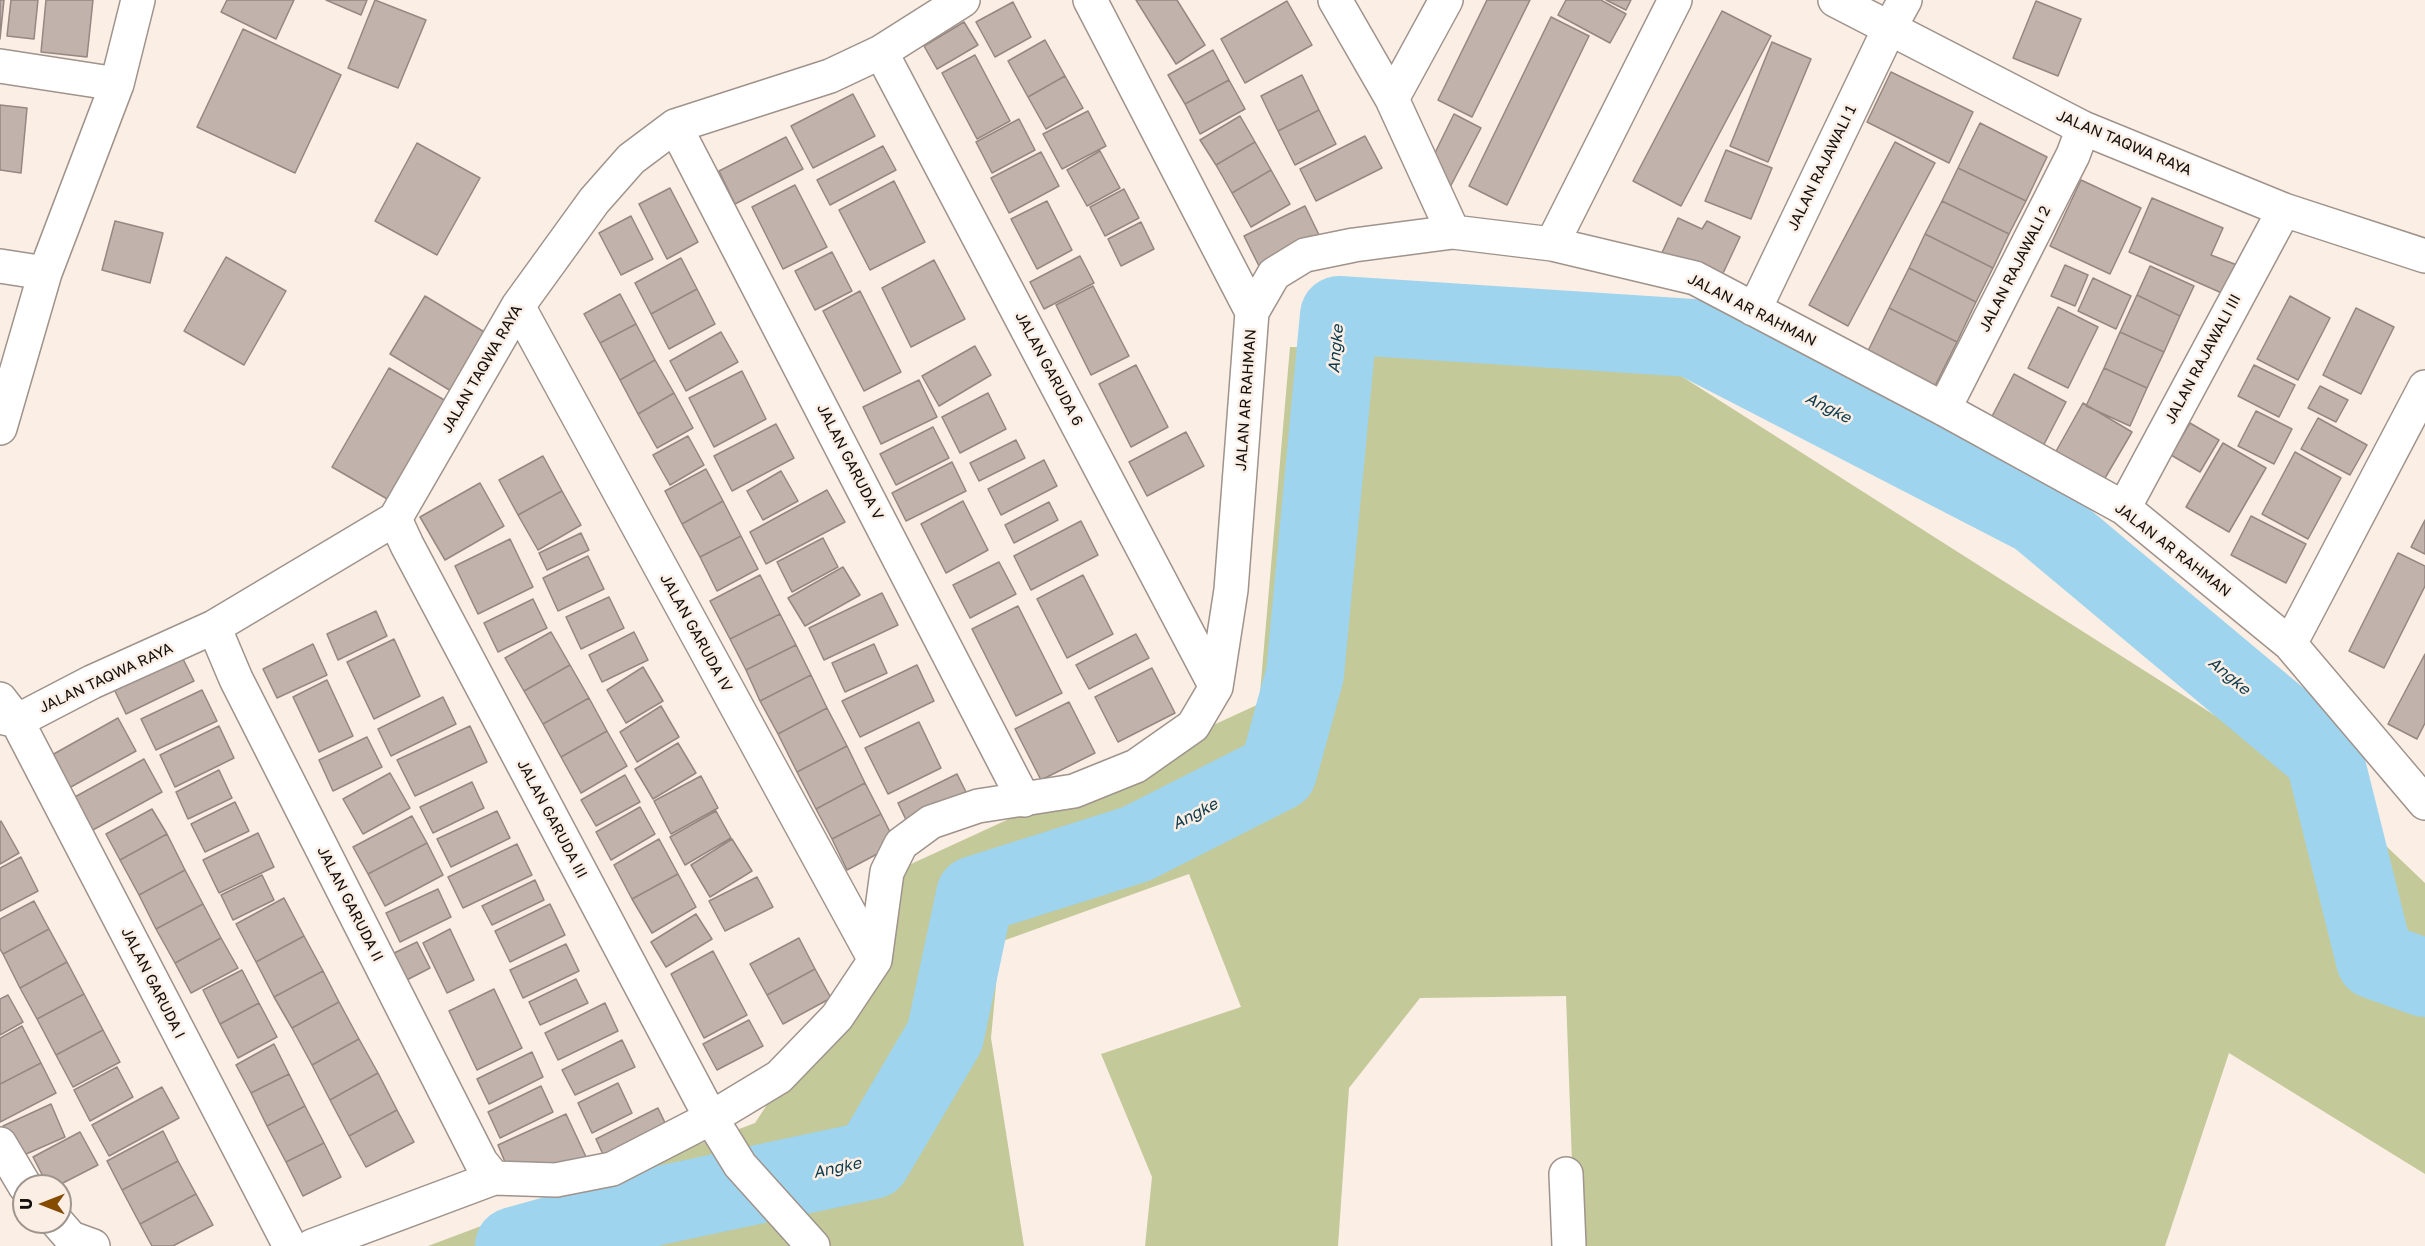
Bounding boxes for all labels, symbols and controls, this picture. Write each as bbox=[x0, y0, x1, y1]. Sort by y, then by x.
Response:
street label: JALAN RAJAWALI 1 bbox=[1784, 102, 1860, 234]
street label: JALAN TAQWA RAYA bbox=[2054, 106, 2194, 180]
street label: JALAN RAJAWALI 2 bbox=[1975, 203, 2055, 335]
street label: JALAN AR RAHMAN bbox=[1685, 270, 1819, 350]
street label: JALAN RAJAWALI III bbox=[2161, 291, 2245, 427]
street label: JALAN TAQWA RAYA bbox=[438, 302, 526, 436]
street label: JALAN GARUDA 6 bbox=[1011, 309, 1087, 429]
water label: Angke bbox=[1324, 324, 1348, 374]
street label: JALAN AR RAHMAN bbox=[1232, 328, 1260, 472]
water label: Angke bbox=[1802, 388, 1854, 428]
street label: JALAN GARUDA V bbox=[813, 401, 887, 523]
street label: JALAN AR RAHMAN bbox=[2111, 499, 2235, 601]
street label: JALAN GARUDA IV bbox=[656, 571, 736, 695]
street label: JALAN TAQWA RAYA bbox=[36, 639, 176, 717]
water label: Angke bbox=[2204, 653, 2254, 699]
street label: JALAN GARUDA III bbox=[513, 757, 591, 881]
water label: Angke bbox=[1169, 794, 1221, 834]
street label: JALAN GARUDA II bbox=[313, 843, 387, 965]
street label: JALAN GARUDA I bbox=[117, 924, 189, 1042]
water label: Angke bbox=[811, 1154, 863, 1182]
north arrow bbox=[12, 1174, 72, 1234]
text: U bbox=[16, 1198, 36, 1210]

